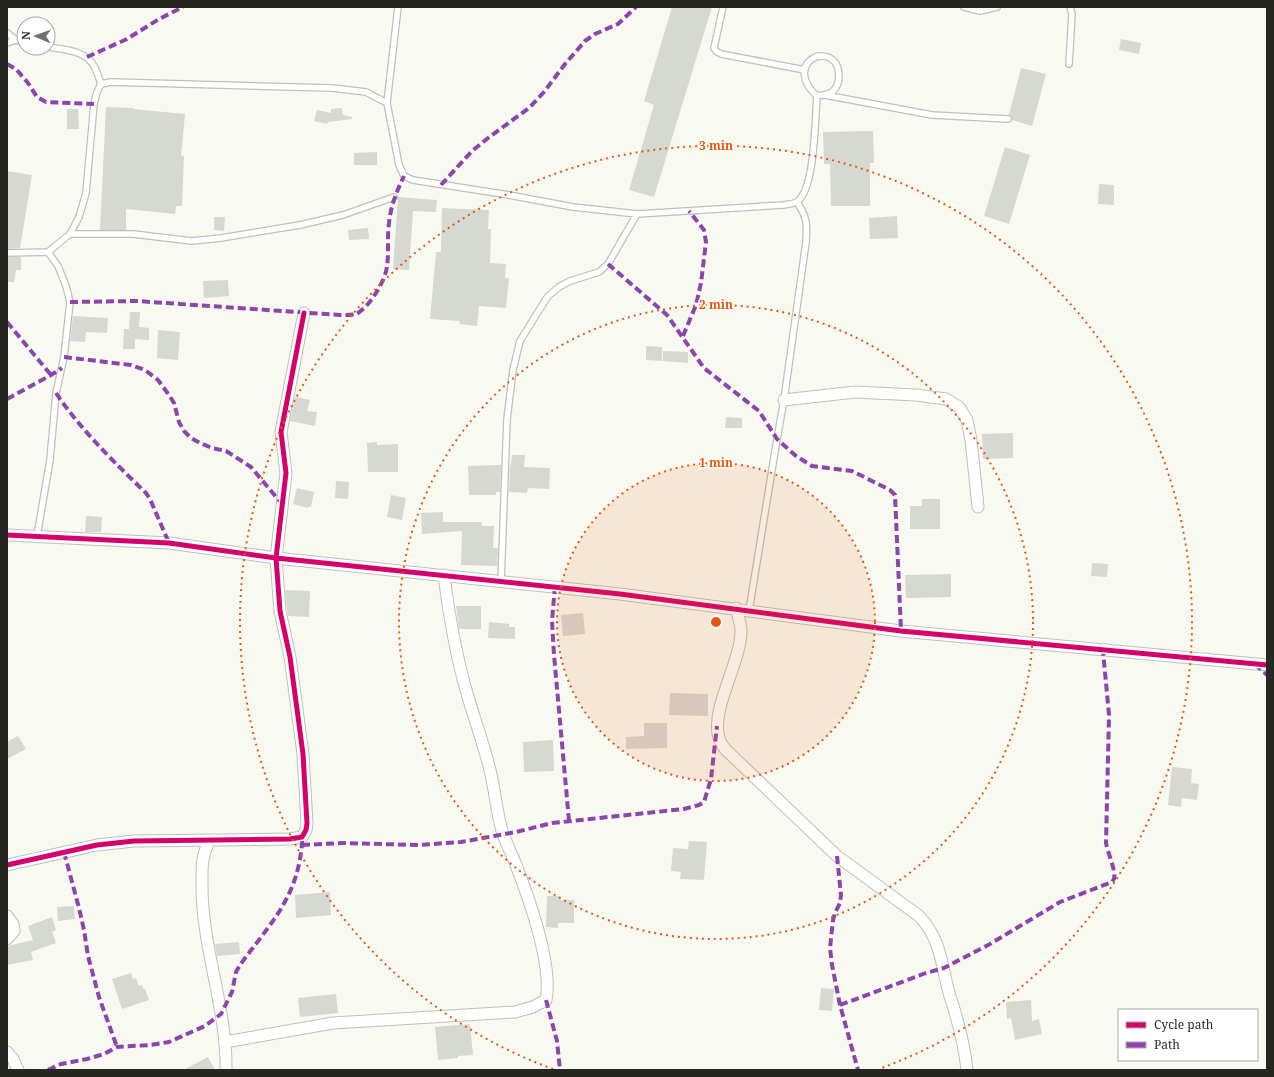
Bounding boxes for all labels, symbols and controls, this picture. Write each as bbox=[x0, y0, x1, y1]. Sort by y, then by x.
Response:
north arrow bbox=[16, 16, 56, 56]
text: N bbox=[18, 31, 33, 40]
text: 3 min bbox=[699, 137, 733, 154]
text: 2 min bbox=[699, 296, 733, 313]
text: 1 min bbox=[699, 454, 733, 471]
centre of rings bbox=[709, 615, 723, 629]
legend bbox=[1118, 1009, 1258, 1061]
text: Cycle path bbox=[1154, 1016, 1214, 1033]
text: Path bbox=[1154, 1036, 1180, 1053]

